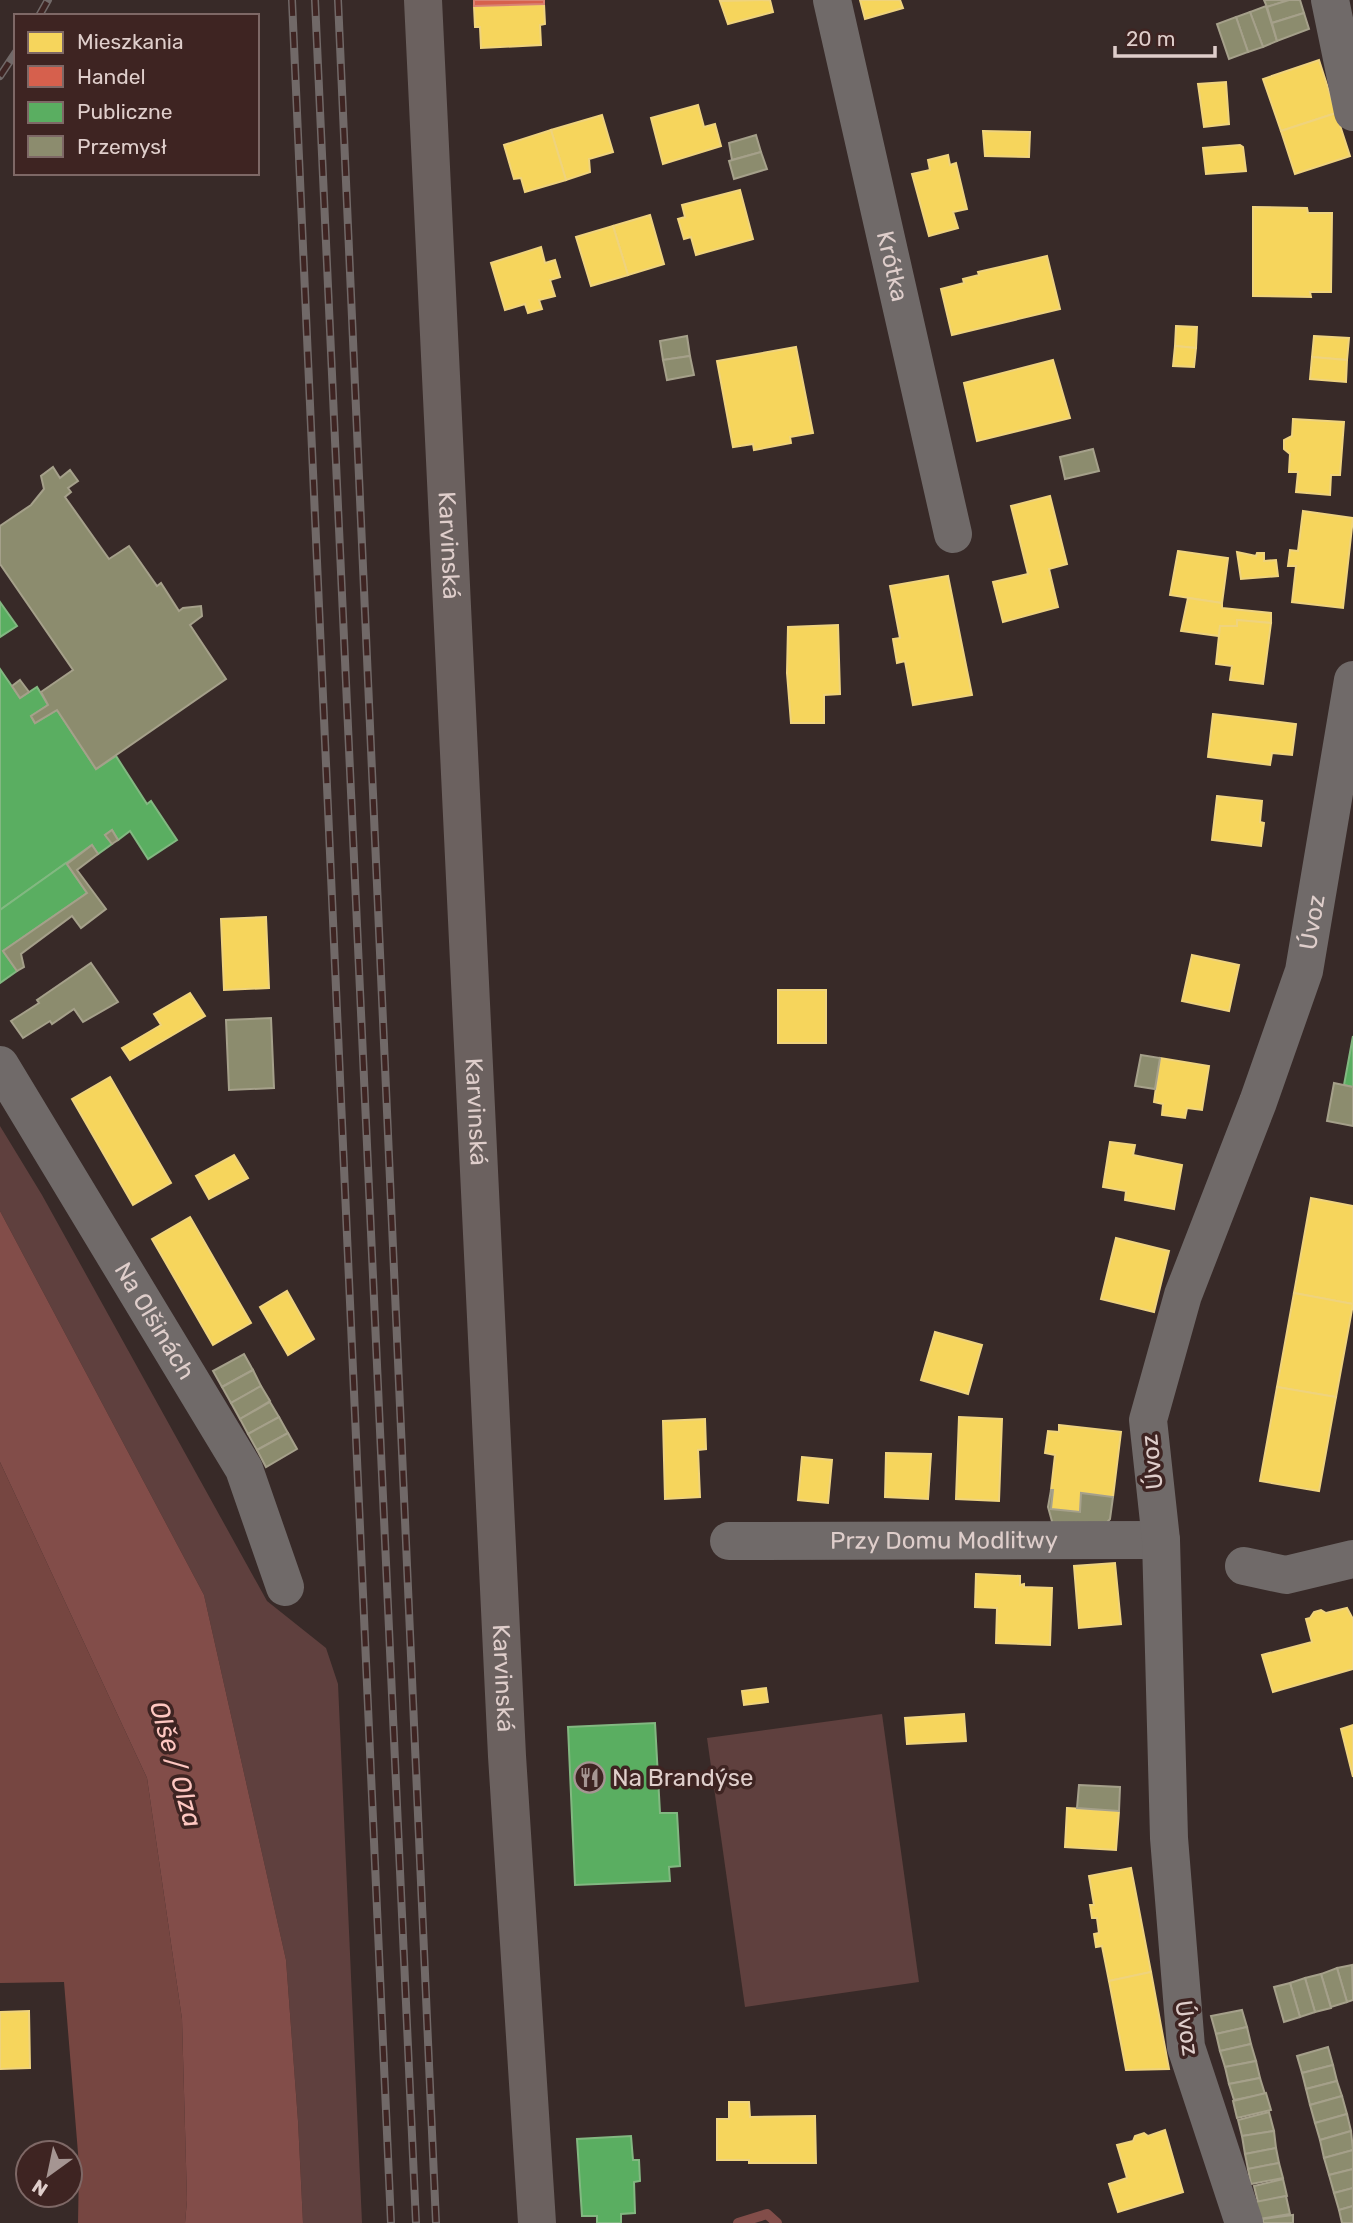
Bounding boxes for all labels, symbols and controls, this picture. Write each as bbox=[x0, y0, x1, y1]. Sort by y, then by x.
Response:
legend bbox=[14, 14, 259, 175]
scale bar bbox=[1115, 14, 1215, 58]
text: 20 m bbox=[1126, 26, 1175, 51]
text: Mieszkania bbox=[77, 29, 184, 54]
text: Handel bbox=[77, 64, 146, 89]
text: Publiczne bbox=[77, 99, 173, 124]
text: Przemysł bbox=[77, 134, 167, 159]
street label: Krótka bbox=[871, 228, 914, 304]
street label: Karvinská bbox=[433, 491, 466, 600]
street label: Úvoz bbox=[1294, 892, 1331, 952]
street label: Karvinská bbox=[460, 1057, 493, 1166]
street label: Na Olšinách bbox=[109, 1257, 201, 1385]
street label: Úvoz bbox=[1135, 1433, 1169, 1491]
street label: Przy Domu Modlitwy bbox=[830, 1526, 1058, 1555]
street label: Karvinská bbox=[487, 1624, 520, 1733]
water label: Olše / Olza bbox=[143, 1698, 208, 1831]
restaurant icon: Na Brandýse bbox=[572, 1761, 606, 1795]
place label: Na Brandýse bbox=[612, 1764, 753, 1792]
street label: Úvoz bbox=[1169, 1999, 1205, 2057]
north arrow bbox=[14, 2139, 84, 2209]
text: N bbox=[28, 2174, 52, 2201]

